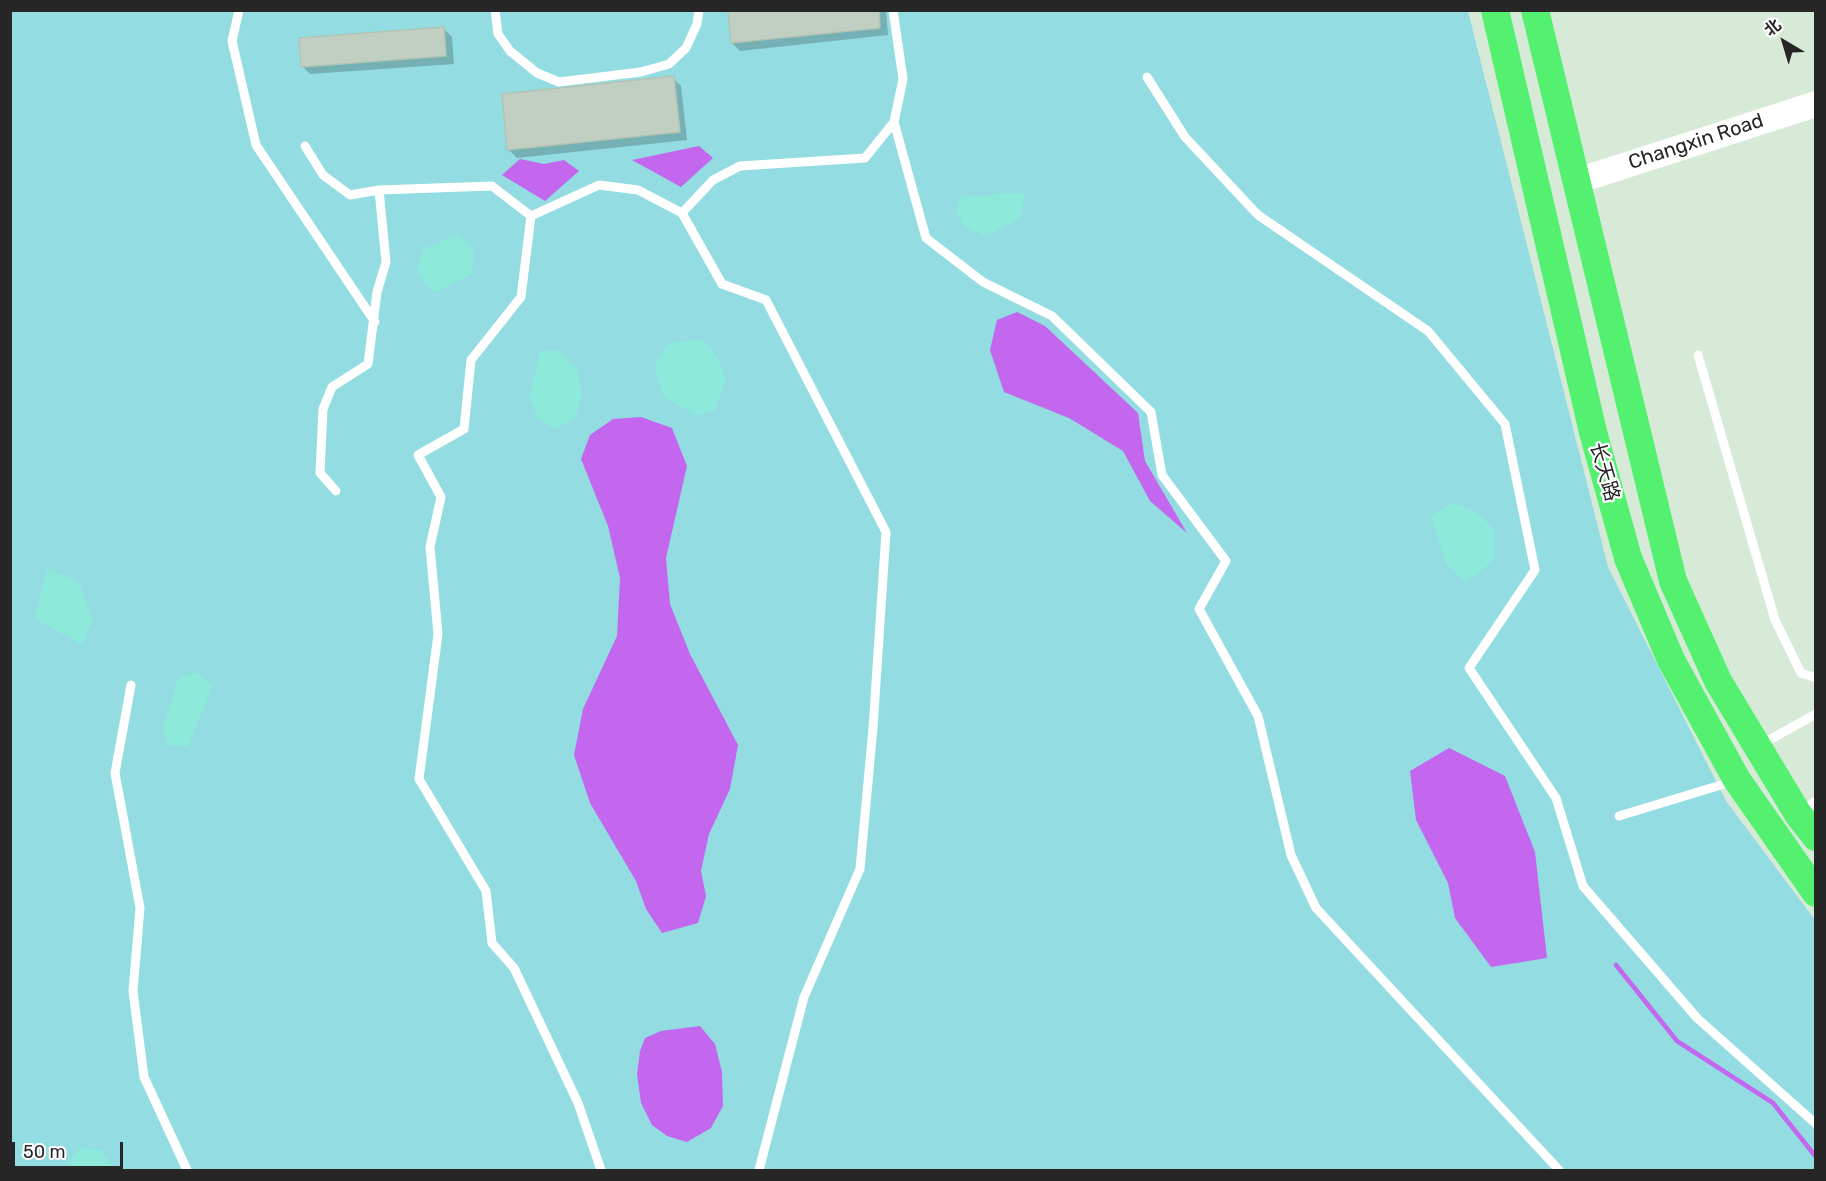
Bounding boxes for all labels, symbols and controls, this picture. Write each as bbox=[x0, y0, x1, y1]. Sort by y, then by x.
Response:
north arrow bbox=[1754, 12, 1814, 72]
text: 北 bbox=[1760, 15, 1785, 40]
street label: Changxin Road bbox=[1625, 109, 1767, 175]
street label: 长天路 bbox=[1584, 440, 1624, 504]
scale bar bbox=[15, 1130, 126, 1168]
text: 50 m bbox=[23, 1141, 66, 1163]

